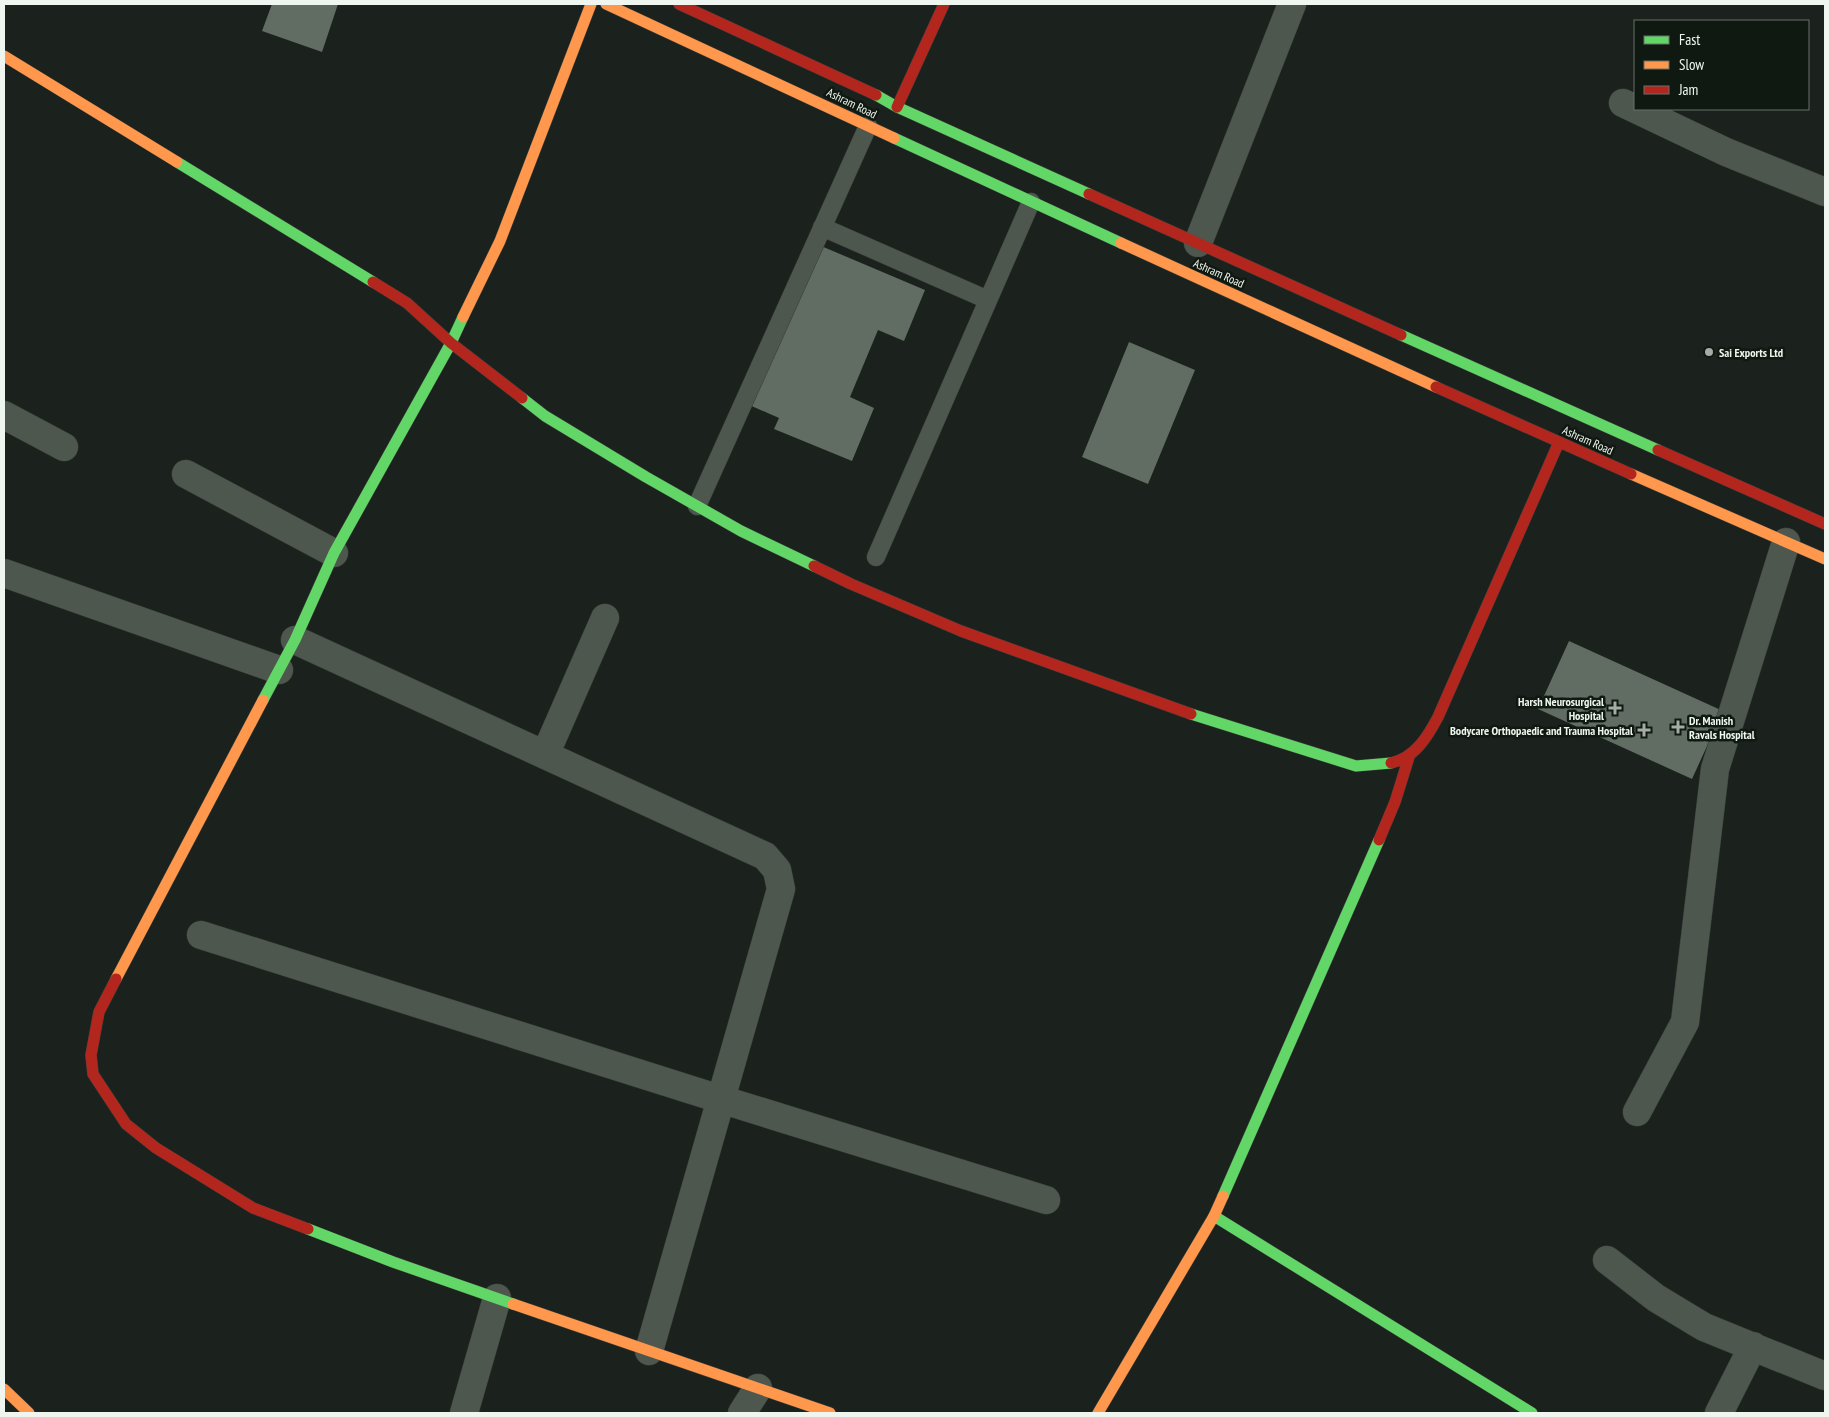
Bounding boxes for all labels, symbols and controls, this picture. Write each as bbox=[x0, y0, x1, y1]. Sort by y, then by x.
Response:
legend bbox=[1634, 20, 1809, 110]
text: Fast bbox=[1679, 30, 1700, 49]
text: Slow bbox=[1679, 55, 1704, 74]
text: Jam bbox=[1678, 80, 1698, 99]
street label: Ashram Road bbox=[824, 84, 880, 122]
street label: Ashram Road bbox=[1191, 255, 1247, 291]
place label: Sai Exports Ltd bbox=[1719, 345, 1783, 360]
marker: Sai Exports Ltd bbox=[1703, 346, 1715, 358]
street label: Ashram Road bbox=[1560, 422, 1616, 458]
place label: Harsh Neurosurgical Hospital bbox=[1518, 694, 1604, 723]
marker: Harsh Neurosurgical Hospital bbox=[1608, 701, 1622, 715]
place label: Dr. Manish Ravals Hospital bbox=[1689, 713, 1755, 742]
marker: Dr. Manish Ravals Hospital bbox=[1671, 720, 1685, 734]
place label: Bodycare Orthopaedic and Trauma Hospital bbox=[1450, 723, 1633, 738]
marker: Bodycare Orthopaedic and Trauma Hospital bbox=[1637, 723, 1651, 737]

